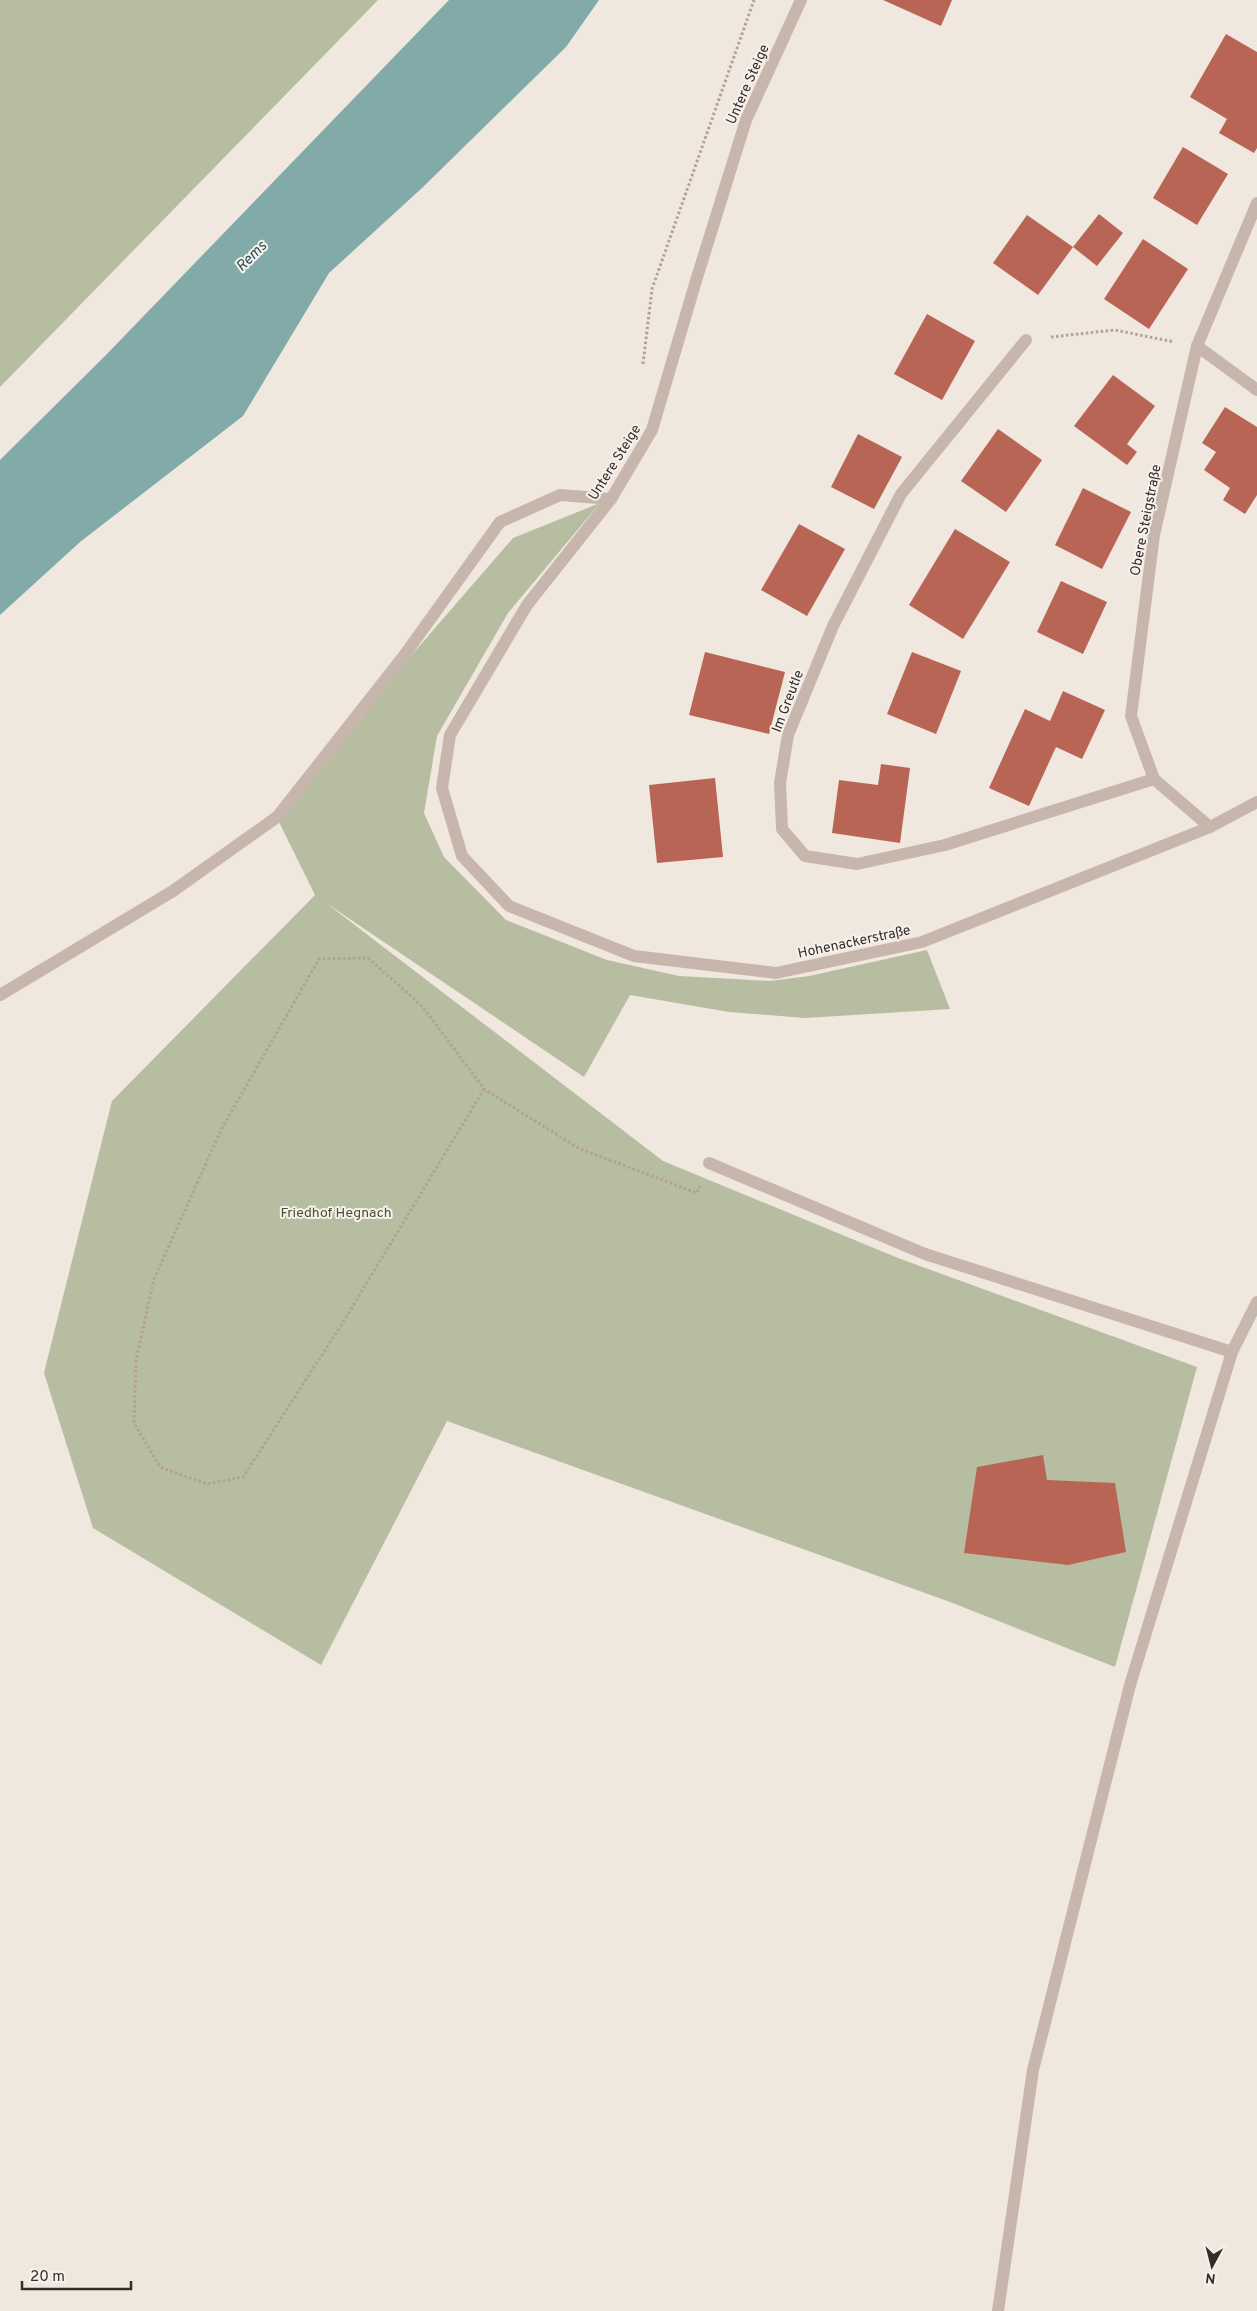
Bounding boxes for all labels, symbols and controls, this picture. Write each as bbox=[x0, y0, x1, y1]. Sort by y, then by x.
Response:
street label: Untere Steige bbox=[723, 42, 774, 127]
water label: Rems bbox=[233, 237, 272, 277]
street label: Untere Steige bbox=[585, 422, 645, 504]
street label: Obere Steigstraße bbox=[1127, 463, 1166, 577]
street label: Im Greutle bbox=[769, 668, 808, 735]
street label: Hohenackerstraße bbox=[796, 922, 912, 963]
park label: Friedhof Hegnach bbox=[280, 1205, 392, 1222]
north arrow bbox=[1187, 2241, 1237, 2291]
scale bar bbox=[22, 2258, 131, 2290]
text: 20 m bbox=[30, 2268, 65, 2287]
text: N bbox=[1205, 2268, 1217, 2286]

